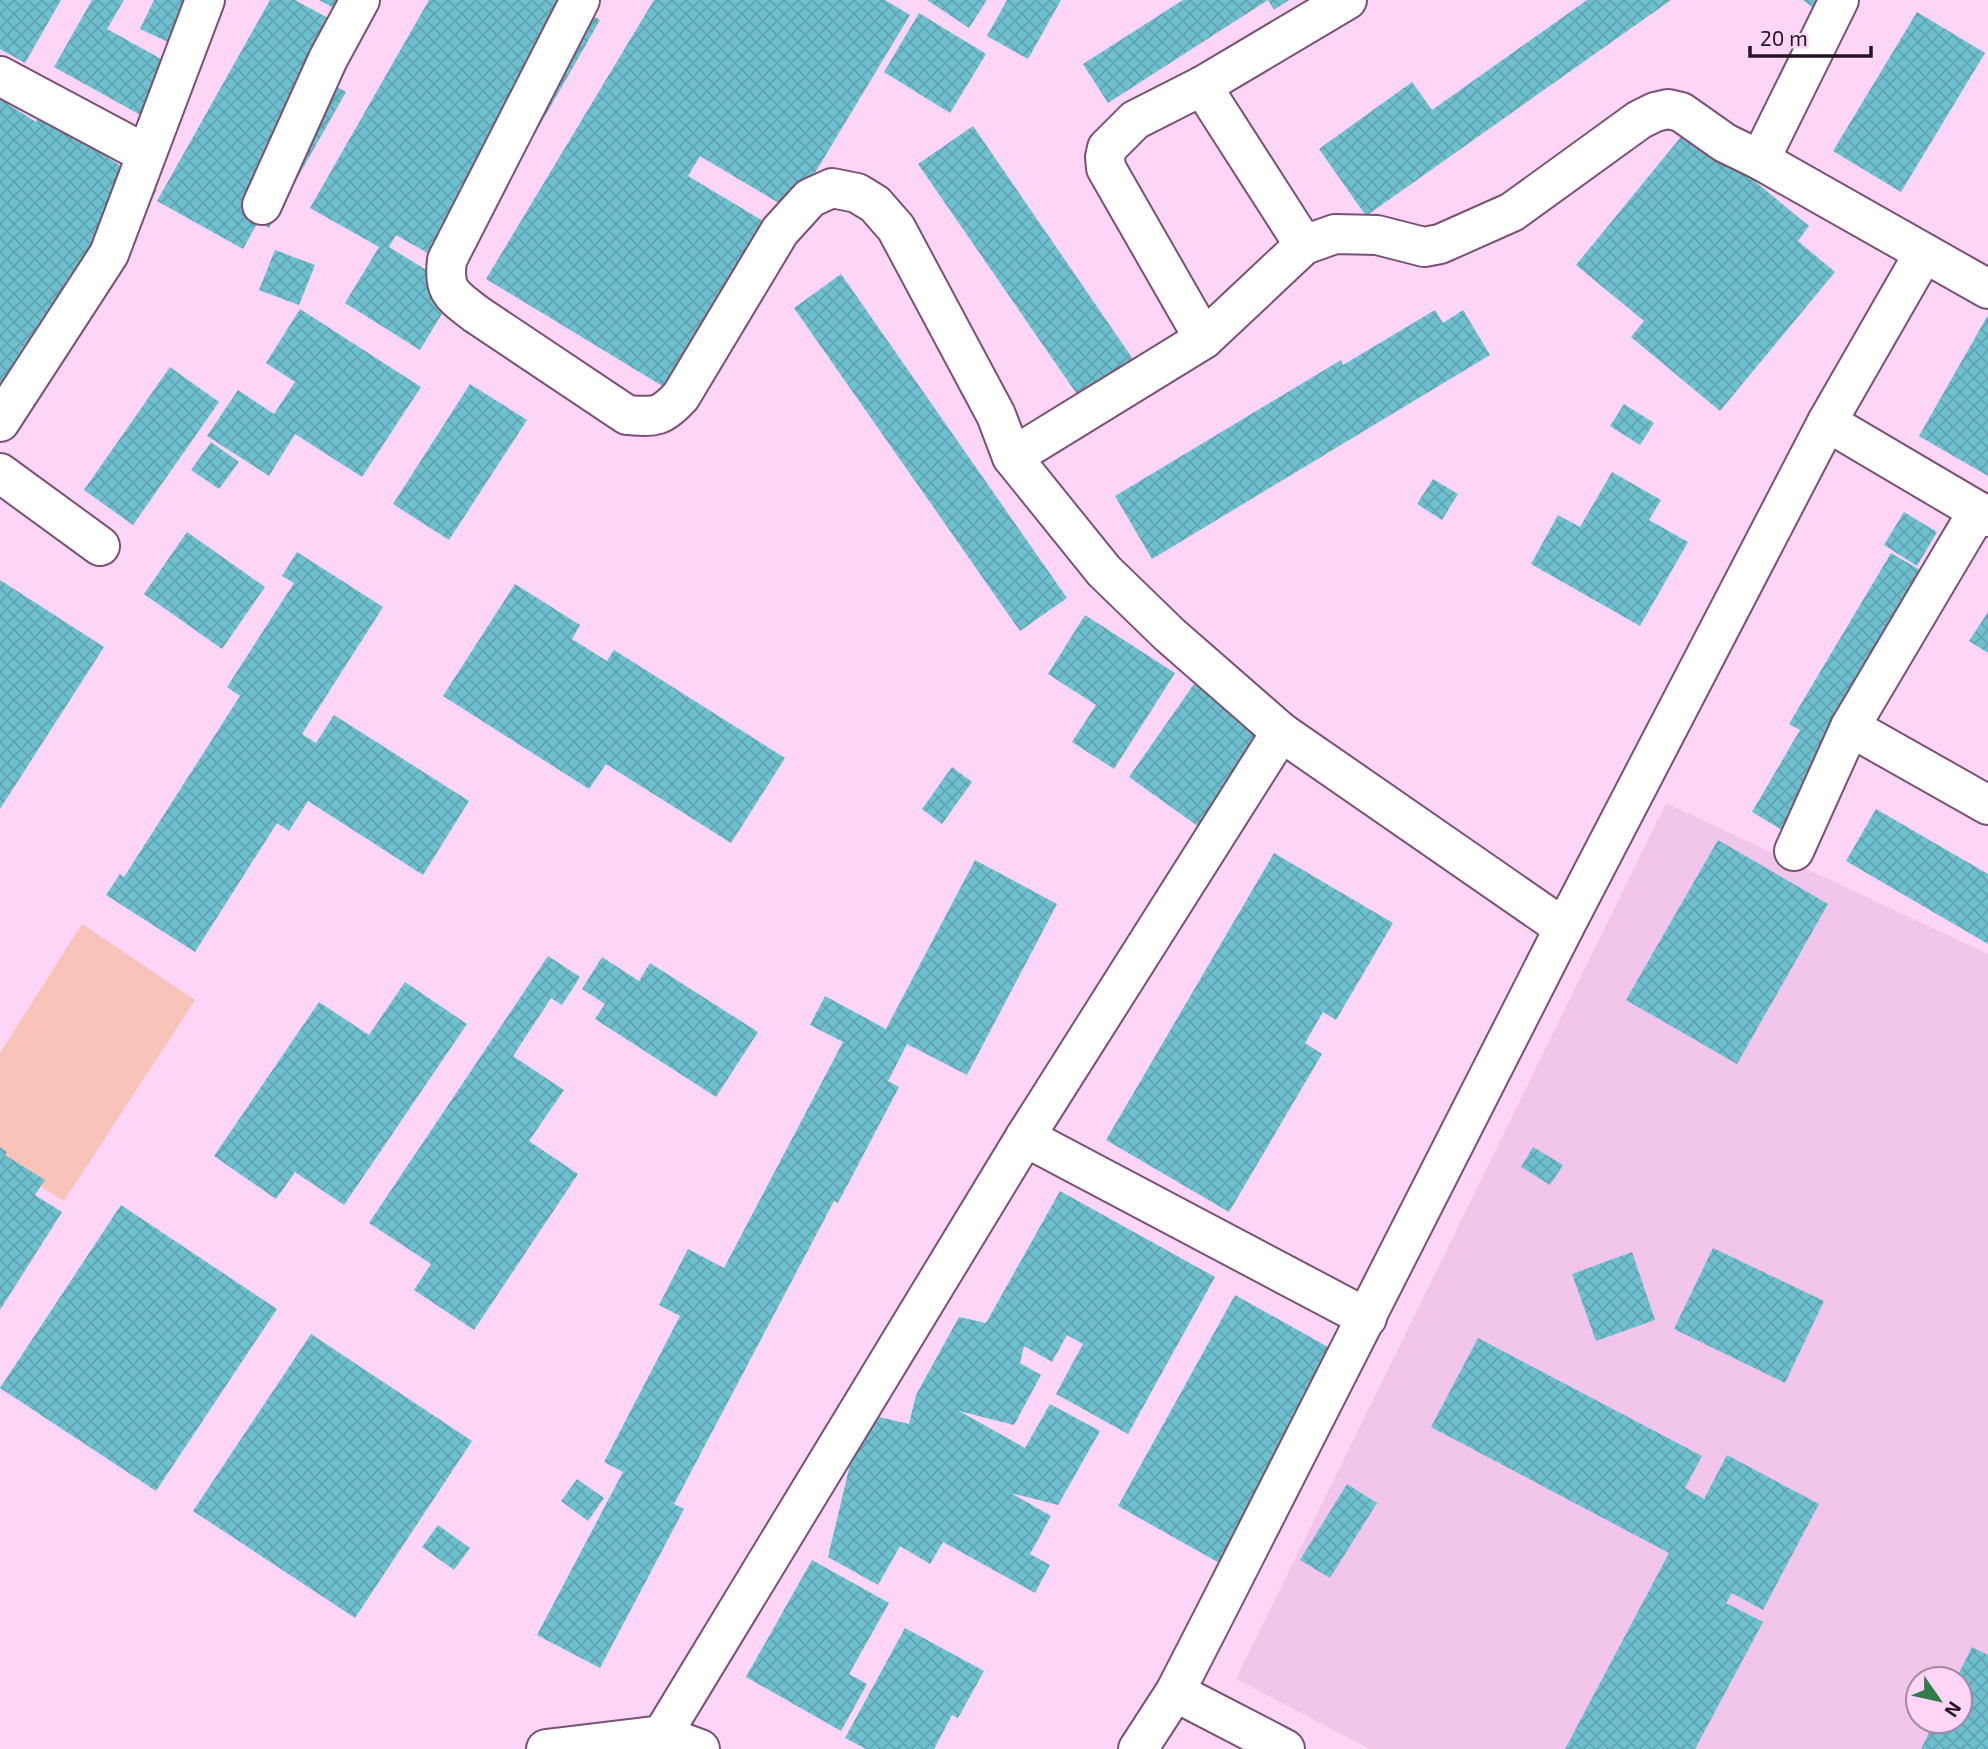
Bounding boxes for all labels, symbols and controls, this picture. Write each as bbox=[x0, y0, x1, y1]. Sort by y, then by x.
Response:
scale bar bbox=[1750, 14, 1871, 58]
text: 20 m bbox=[1760, 25, 1808, 50]
north arrow bbox=[1904, 1665, 1974, 1735]
text: N bbox=[1940, 1698, 1967, 1722]

